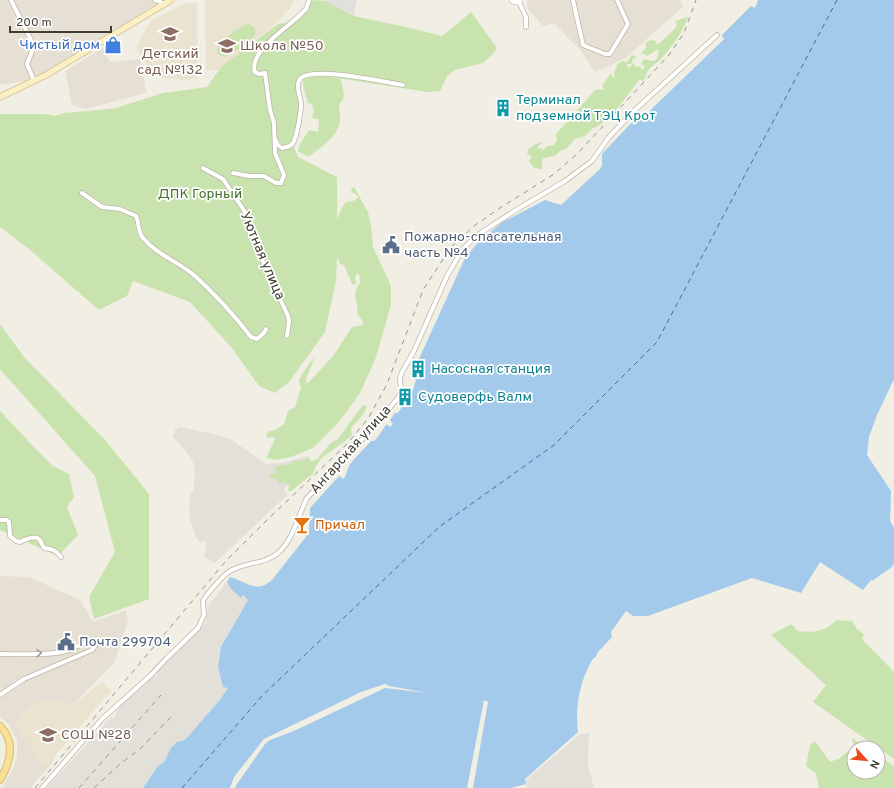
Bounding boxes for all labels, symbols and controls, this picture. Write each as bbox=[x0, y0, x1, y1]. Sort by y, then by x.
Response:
scale bar bbox=[10, 8, 111, 34]
text: 200 m bbox=[16, 15, 52, 31]
school or university icon: Детский сад №132 bbox=[160, 24, 180, 44]
shop icon: Чистый дом bbox=[103, 35, 123, 55]
school or university icon: Школа №50 bbox=[217, 36, 237, 56]
place label: Чистый дом bbox=[19, 37, 100, 54]
place label: Школа №50 bbox=[240, 38, 324, 55]
place label: Детский сад №132 bbox=[137, 46, 203, 79]
place label: Терминал подземной ТЭЦ Крот bbox=[516, 92, 656, 125]
building icon: Терминал подземной ТЭЦ Крот bbox=[493, 98, 513, 118]
park label: ДПК Горный bbox=[158, 186, 242, 203]
street label: Уютная улица bbox=[236, 209, 288, 303]
place label: Пожарно-спасательная часть №4 bbox=[404, 229, 562, 262]
public building icon: Пожарно-спасательная часть №4 bbox=[381, 235, 401, 255]
building icon: Насосная станция bbox=[408, 359, 428, 379]
place label: Насосная станция bbox=[431, 361, 551, 378]
building icon: Судоверфь Валм bbox=[395, 387, 415, 407]
place label: Судоверфь Валм bbox=[418, 389, 532, 406]
street label: Ангарская улица bbox=[307, 402, 395, 498]
bar icon: Причал bbox=[292, 515, 312, 535]
place label: Причал bbox=[315, 517, 365, 534]
public building icon: Почта 299704 bbox=[56, 632, 76, 652]
place label: Почта 299704 bbox=[79, 634, 171, 651]
one-way arrow bbox=[36, 649, 42, 658]
school or university icon: СОШ №28 bbox=[38, 725, 58, 745]
place label: СОШ №28 bbox=[61, 727, 131, 744]
north arrow bbox=[846, 740, 886, 780]
text: N bbox=[866, 757, 882, 771]

